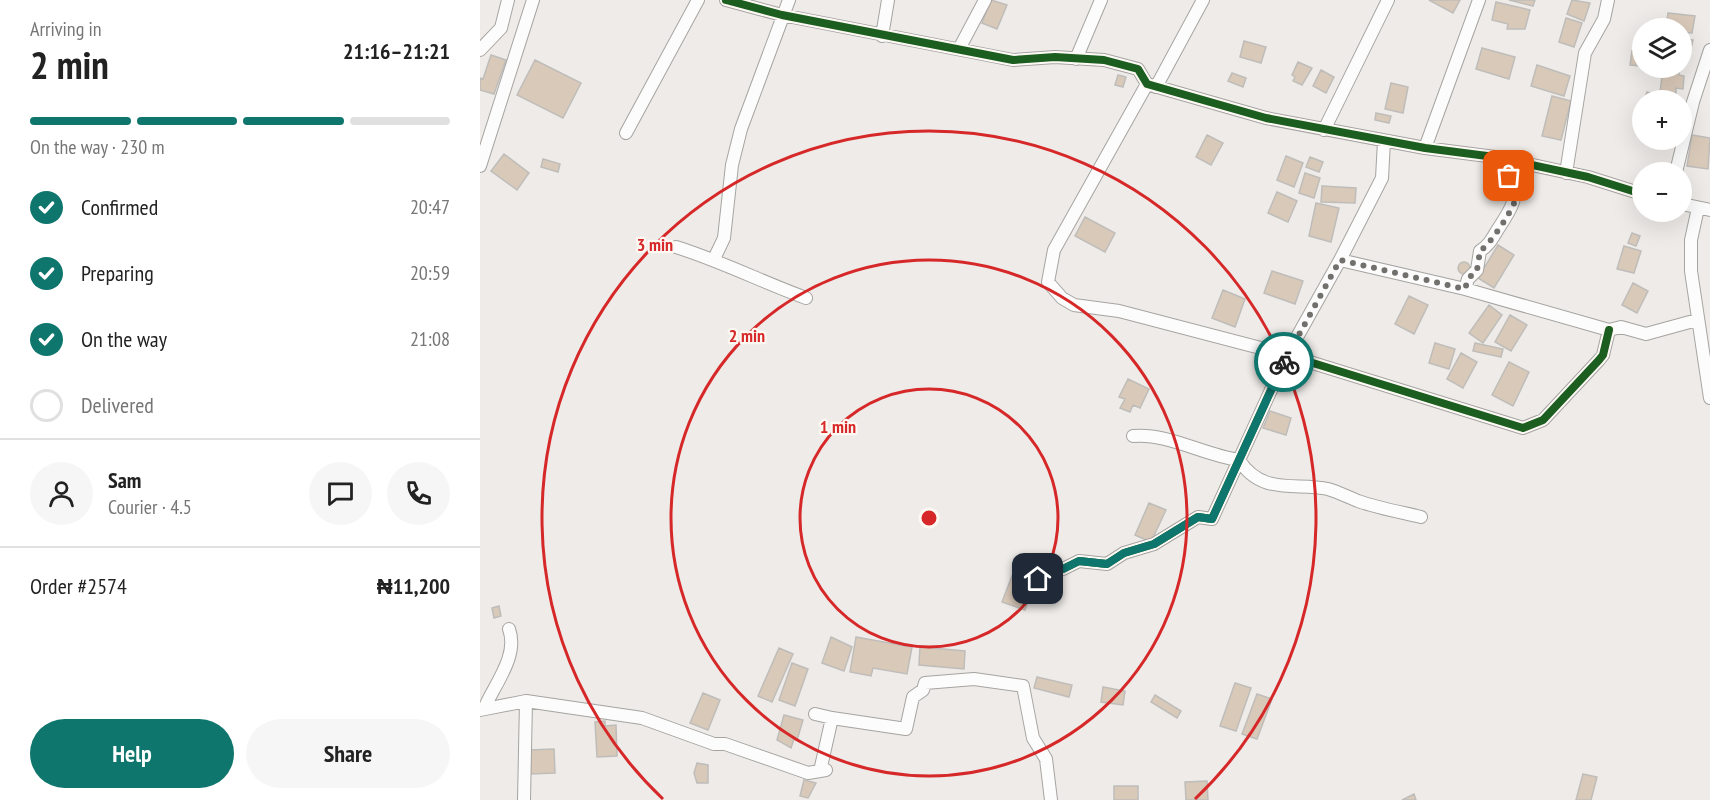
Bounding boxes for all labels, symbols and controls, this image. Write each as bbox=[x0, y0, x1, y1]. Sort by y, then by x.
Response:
text: Arriving in bbox=[30, 16, 102, 42]
map controls bbox=[1632, 18, 1692, 222]
button: layers bbox=[1632, 18, 1692, 78]
text: 21:16–21:21 bbox=[343, 37, 450, 65]
text: 2 min bbox=[30, 39, 109, 90]
button: + bbox=[1632, 90, 1692, 150]
text: On the way · 230 m bbox=[30, 134, 165, 160]
pin bbox=[1483, 150, 1534, 201]
icon: bag bbox=[1492, 159, 1525, 192]
button: − bbox=[1632, 162, 1692, 222]
icon: check bbox=[30, 191, 63, 224]
text: Confirmed bbox=[81, 193, 158, 221]
text: 20:47 bbox=[410, 194, 450, 220]
text: 3 min bbox=[637, 233, 673, 256]
icon: check bbox=[30, 257, 63, 290]
text: Preparing bbox=[81, 259, 154, 287]
text: 20:59 bbox=[410, 260, 450, 286]
icon: check bbox=[30, 323, 63, 356]
text: 2 min bbox=[729, 324, 765, 347]
text: On the way bbox=[81, 325, 167, 353]
text: 21:08 bbox=[410, 326, 450, 352]
courier bbox=[1254, 332, 1314, 392]
icon: bike bbox=[1268, 346, 1301, 379]
text: Delivered bbox=[81, 391, 154, 419]
text: 1 min bbox=[820, 415, 856, 438]
button: person bbox=[30, 462, 93, 525]
button: chat bbox=[309, 462, 372, 525]
button: phone bbox=[387, 462, 450, 525]
text: Sam bbox=[108, 466, 141, 494]
text: Courier · 4.5 bbox=[108, 494, 192, 520]
centre of rings bbox=[919, 508, 939, 528]
pin bbox=[1012, 553, 1063, 604]
icon: home bbox=[1021, 562, 1054, 595]
text: Order #2574 bbox=[30, 572, 127, 600]
text: ₦11,200 bbox=[377, 572, 450, 600]
button: Help bbox=[30, 719, 234, 788]
button: Share bbox=[246, 719, 450, 788]

